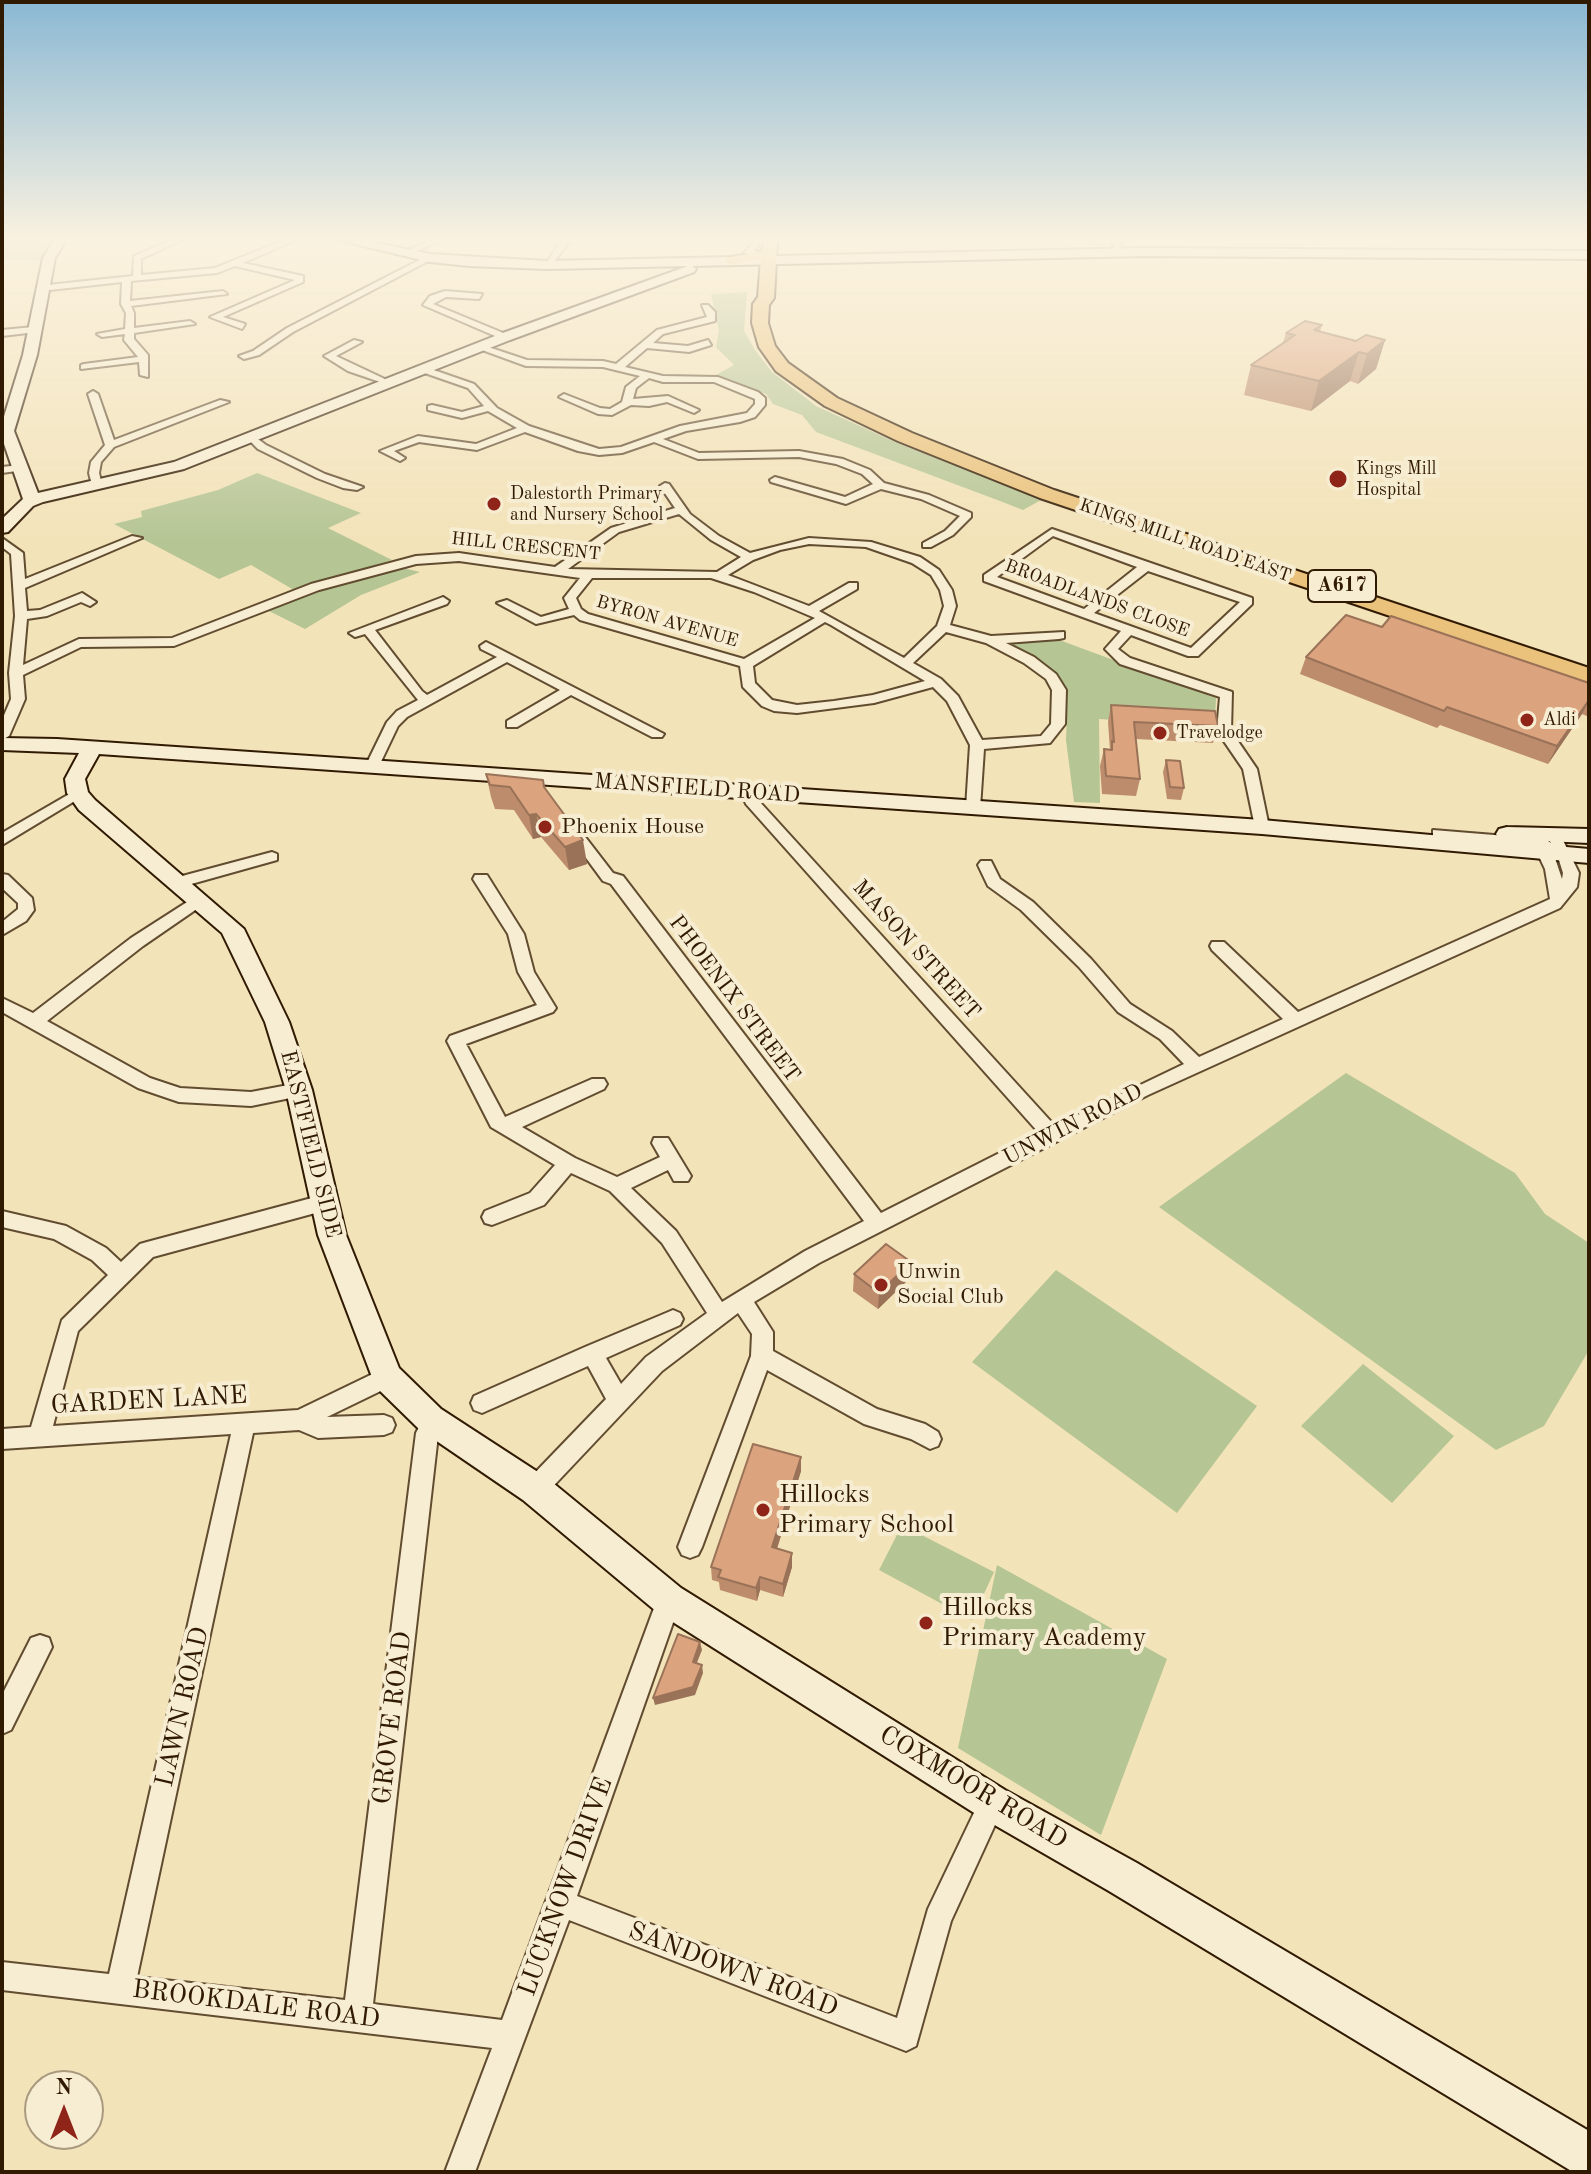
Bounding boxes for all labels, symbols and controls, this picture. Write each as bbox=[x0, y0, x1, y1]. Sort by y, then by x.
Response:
place label: Kings Mill Hospital bbox=[1356, 458, 1436, 500]
marker: Kings Mill Hospital bbox=[1327, 468, 1349, 490]
place label: Dalestorth Primary and Nursery School bbox=[510, 483, 663, 526]
marker: Dalestorth Primary and Nursery School bbox=[485, 495, 503, 513]
street label: KINGS MILL ROAD EAST bbox=[1076, 495, 1294, 587]
street label: HILL CRESCENT bbox=[450, 528, 602, 566]
street label: BROADLANDS CLOSE bbox=[1002, 556, 1192, 642]
road number: A617 bbox=[1308, 570, 1376, 602]
street label: BYRON AVENUE bbox=[594, 591, 740, 653]
place label: Aldi bbox=[1543, 709, 1576, 731]
marker: Aldi bbox=[1518, 711, 1536, 729]
place label: Travelodge bbox=[1176, 722, 1263, 744]
marker: Travelodge bbox=[1151, 724, 1169, 742]
street label: MANSFIELD ROAD bbox=[593, 769, 801, 809]
place label: Phoenix House bbox=[561, 814, 704, 840]
marker: Phoenix House bbox=[536, 818, 554, 836]
street label: MASON STREET bbox=[846, 875, 986, 1025]
street label: PHOENIX STREET bbox=[663, 910, 805, 1088]
street label: EASTFIELD SIDE bbox=[274, 1047, 346, 1241]
street label: UNWIN ROAD bbox=[999, 1078, 1147, 1172]
place label: Unwin Social Club bbox=[897, 1259, 1004, 1310]
marker: Unwin Social Club bbox=[872, 1276, 890, 1294]
street label: GARDEN LANE bbox=[50, 1380, 248, 1422]
place label: Hillocks Primary School bbox=[779, 1479, 954, 1540]
marker: Hillocks Primary School bbox=[754, 1501, 772, 1519]
place label: Hillocks Primary Academy bbox=[942, 1592, 1147, 1654]
marker: Hillocks Primary Academy bbox=[917, 1614, 935, 1632]
street label: LAWN ROAD bbox=[149, 1624, 217, 1790]
street label: GROVE ROAD bbox=[367, 1630, 419, 1806]
street label: COXMOOR ROAD bbox=[873, 1720, 1073, 1856]
street label: LUCKNOW DRIVE bbox=[512, 1773, 620, 2001]
street label: SANDOWN ROAD bbox=[624, 1916, 842, 2024]
street label: BROOKDALE ROAD bbox=[130, 1974, 382, 2036]
north arrow bbox=[24, 2070, 104, 2150]
text: N bbox=[56, 2077, 72, 2099]

